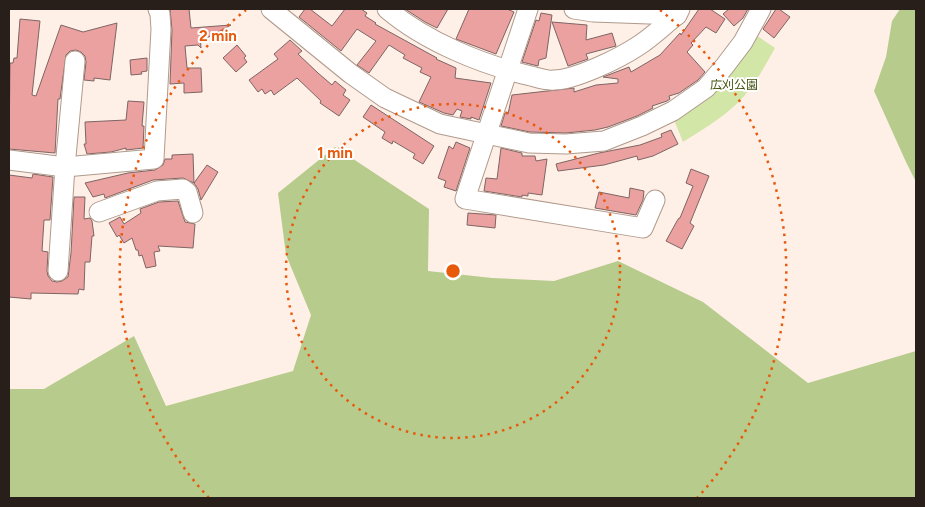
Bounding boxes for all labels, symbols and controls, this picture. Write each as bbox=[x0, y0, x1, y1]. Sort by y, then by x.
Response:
text: 2 min bbox=[199, 27, 237, 45]
park label: 広刈公園 bbox=[710, 78, 758, 92]
text: 1 min bbox=[317, 144, 353, 162]
centre of rings bbox=[444, 262, 462, 280]

